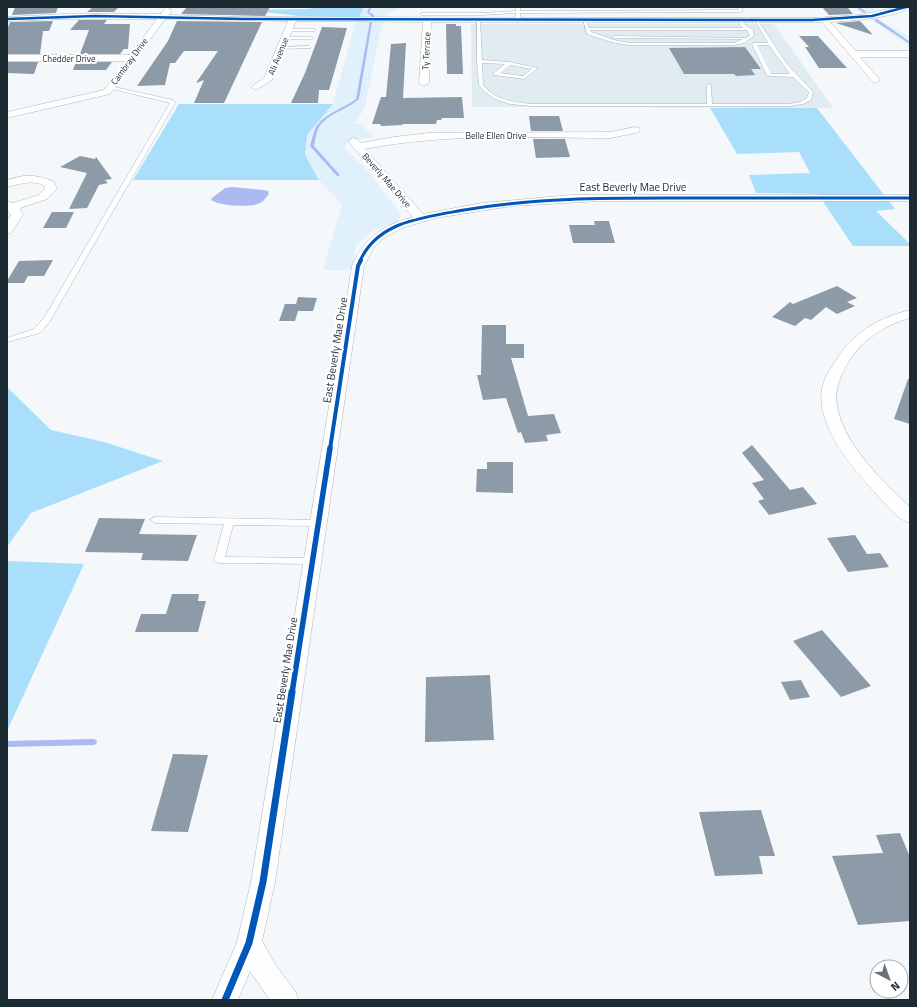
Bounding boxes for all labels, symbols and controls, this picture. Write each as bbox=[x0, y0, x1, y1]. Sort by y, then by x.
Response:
street label: Ty Terrace bbox=[419, 31, 434, 70]
street label: Cambray Drive bbox=[107, 34, 151, 87]
street label: Ali Avenue bbox=[265, 35, 292, 77]
street label: Chedder Drive bbox=[42, 52, 96, 65]
street label: Belle Ellen Drive bbox=[466, 129, 527, 142]
street label: Beverly Mae Drive bbox=[360, 150, 415, 210]
street label: East Beverly Mae Drive bbox=[580, 179, 687, 195]
street label: East Beverly Mae Drive bbox=[319, 296, 351, 404]
street label: East Beverly Mae Drive bbox=[269, 616, 301, 724]
north arrow bbox=[869, 959, 909, 999]
text: N bbox=[887, 978, 904, 995]

